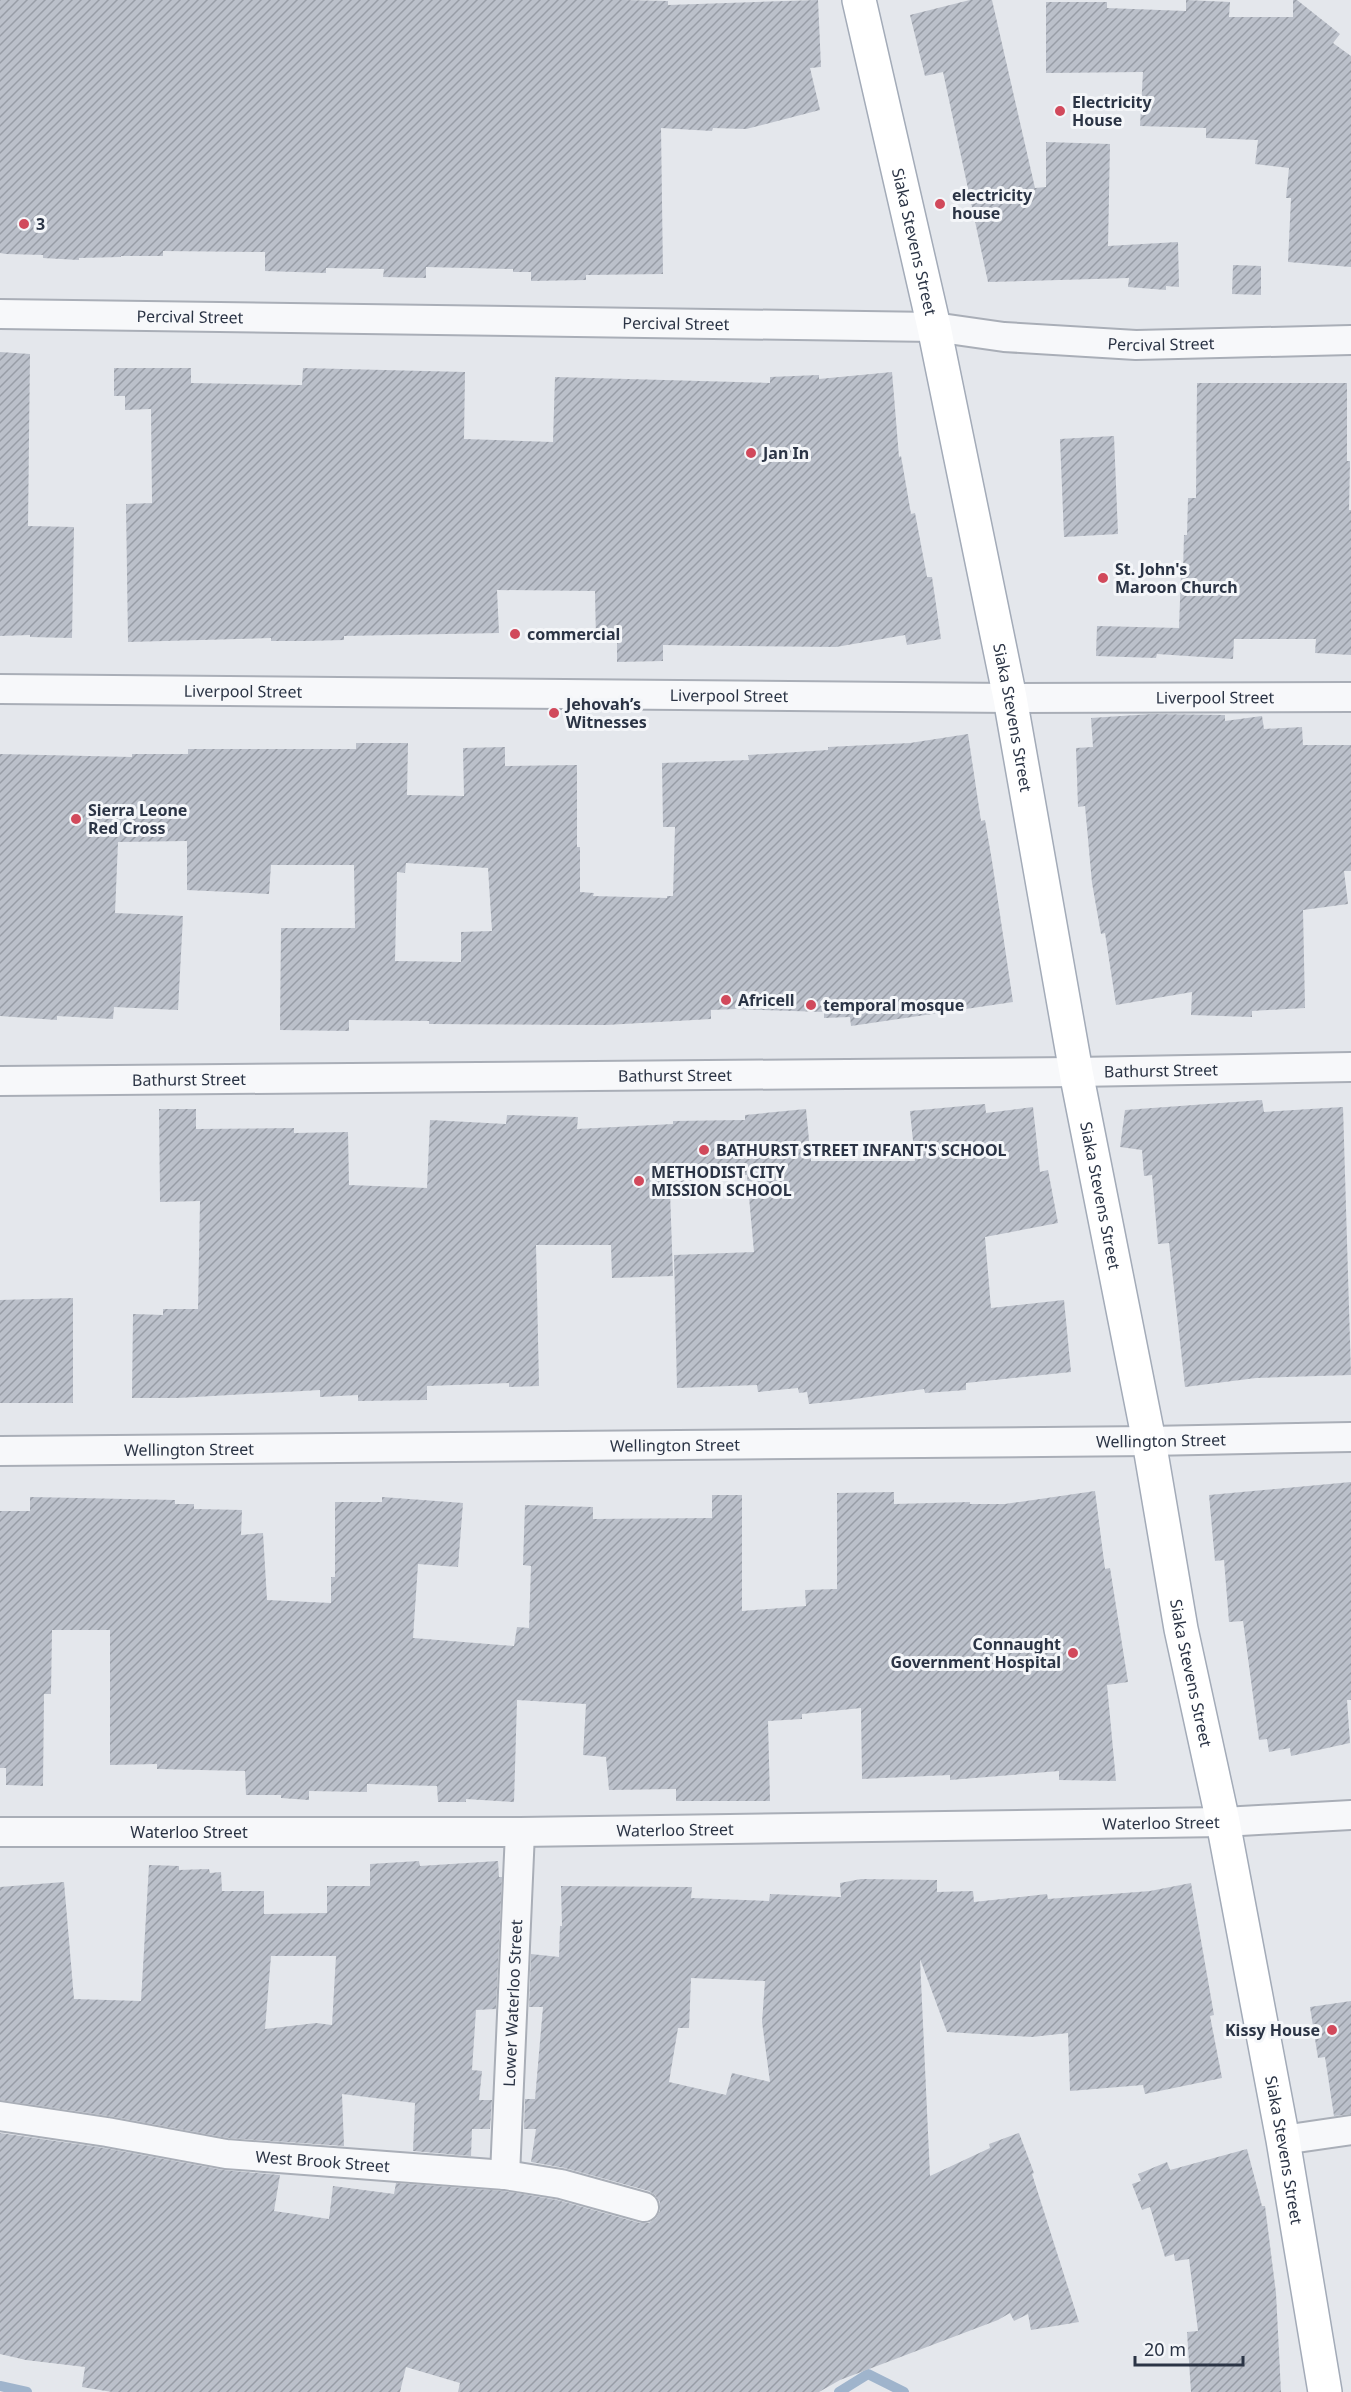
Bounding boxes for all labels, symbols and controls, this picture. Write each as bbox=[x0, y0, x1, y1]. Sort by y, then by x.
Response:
place label: Electricity House bbox=[1072, 91, 1152, 131]
marker: Electricity House bbox=[1053, 104, 1067, 118]
street label: Siaka Stevens Street bbox=[887, 166, 942, 318]
place label: electricity house bbox=[952, 184, 1033, 224]
marker: electricity house bbox=[933, 197, 947, 211]
place label: 3 bbox=[36, 213, 45, 235]
marker: 3 bbox=[17, 217, 31, 231]
street label: Percival Street bbox=[136, 305, 244, 328]
street label: Percival Street bbox=[622, 312, 730, 335]
street label: Percival Street bbox=[1107, 332, 1215, 356]
place label: Jan In bbox=[761, 442, 809, 464]
marker: Jan In bbox=[744, 446, 758, 460]
place label: St. John's Maroon Church bbox=[1115, 558, 1238, 598]
marker: St. John's Maroon Church bbox=[1096, 571, 1110, 585]
place label: commercial bbox=[527, 623, 620, 645]
marker: commercial bbox=[508, 627, 522, 641]
street label: Siaka Stevens Street bbox=[988, 641, 1037, 794]
street label: Liverpool Street bbox=[184, 680, 303, 703]
street label: Liverpool Street bbox=[670, 684, 789, 707]
street label: Liverpool Street bbox=[1156, 686, 1274, 709]
place label: Jehovah’s Witnesses bbox=[564, 693, 647, 733]
marker: Jehovah’s Witnesses bbox=[547, 706, 561, 720]
place label: Sierra Leone Red Cross bbox=[88, 799, 187, 839]
marker: Sierra Leone Red Cross bbox=[69, 812, 83, 826]
place label: Africell bbox=[738, 989, 795, 1011]
marker: Africell bbox=[719, 993, 733, 1007]
place label: temporal mosque bbox=[823, 994, 964, 1016]
marker: temporal mosque bbox=[804, 998, 818, 1012]
street label: Bathurst Street bbox=[1104, 1058, 1218, 1082]
street label: Bathurst Street bbox=[618, 1064, 732, 1087]
street label: Bathurst Street bbox=[132, 1068, 246, 1091]
street label: Siaka Stevens Street bbox=[1075, 1120, 1126, 1272]
place label: BATHURST STREET INFANT'S SCHOOL bbox=[716, 1139, 1007, 1161]
marker: BATHURST STREET INFANT'S SCHOOL bbox=[697, 1143, 711, 1157]
place label: METHODIST CITY MISSION SCHOOL bbox=[651, 1161, 792, 1201]
marker: METHODIST CITY MISSION SCHOOL bbox=[632, 1174, 646, 1188]
street label: Wellington Street bbox=[1096, 1428, 1226, 1452]
street label: Wellington Street bbox=[610, 1434, 740, 1457]
street label: Wellington Street bbox=[124, 1438, 254, 1461]
street label: Siaka Stevens Street bbox=[1165, 1597, 1217, 1749]
place label: Connaught Government Hospital bbox=[890, 1633, 1061, 1673]
marker: Connaught Government Hospital bbox=[1066, 1646, 1080, 1660]
street label: Waterloo Street bbox=[1102, 1811, 1220, 1835]
street label: Waterloo Street bbox=[616, 1818, 734, 1842]
street label: Waterloo Street bbox=[130, 1821, 248, 1843]
street label: Lower Waterloo Street bbox=[498, 1919, 527, 2087]
place label: Kissy House bbox=[1225, 2019, 1320, 2041]
marker: Kissy House bbox=[1325, 2023, 1339, 2037]
street label: Siaka Stevens Street bbox=[1260, 2074, 1308, 2226]
street label: West Brook Street bbox=[255, 2145, 391, 2177]
scale bar bbox=[1135, 2329, 1243, 2367]
text: 20 m bbox=[1144, 2337, 1186, 2361]

